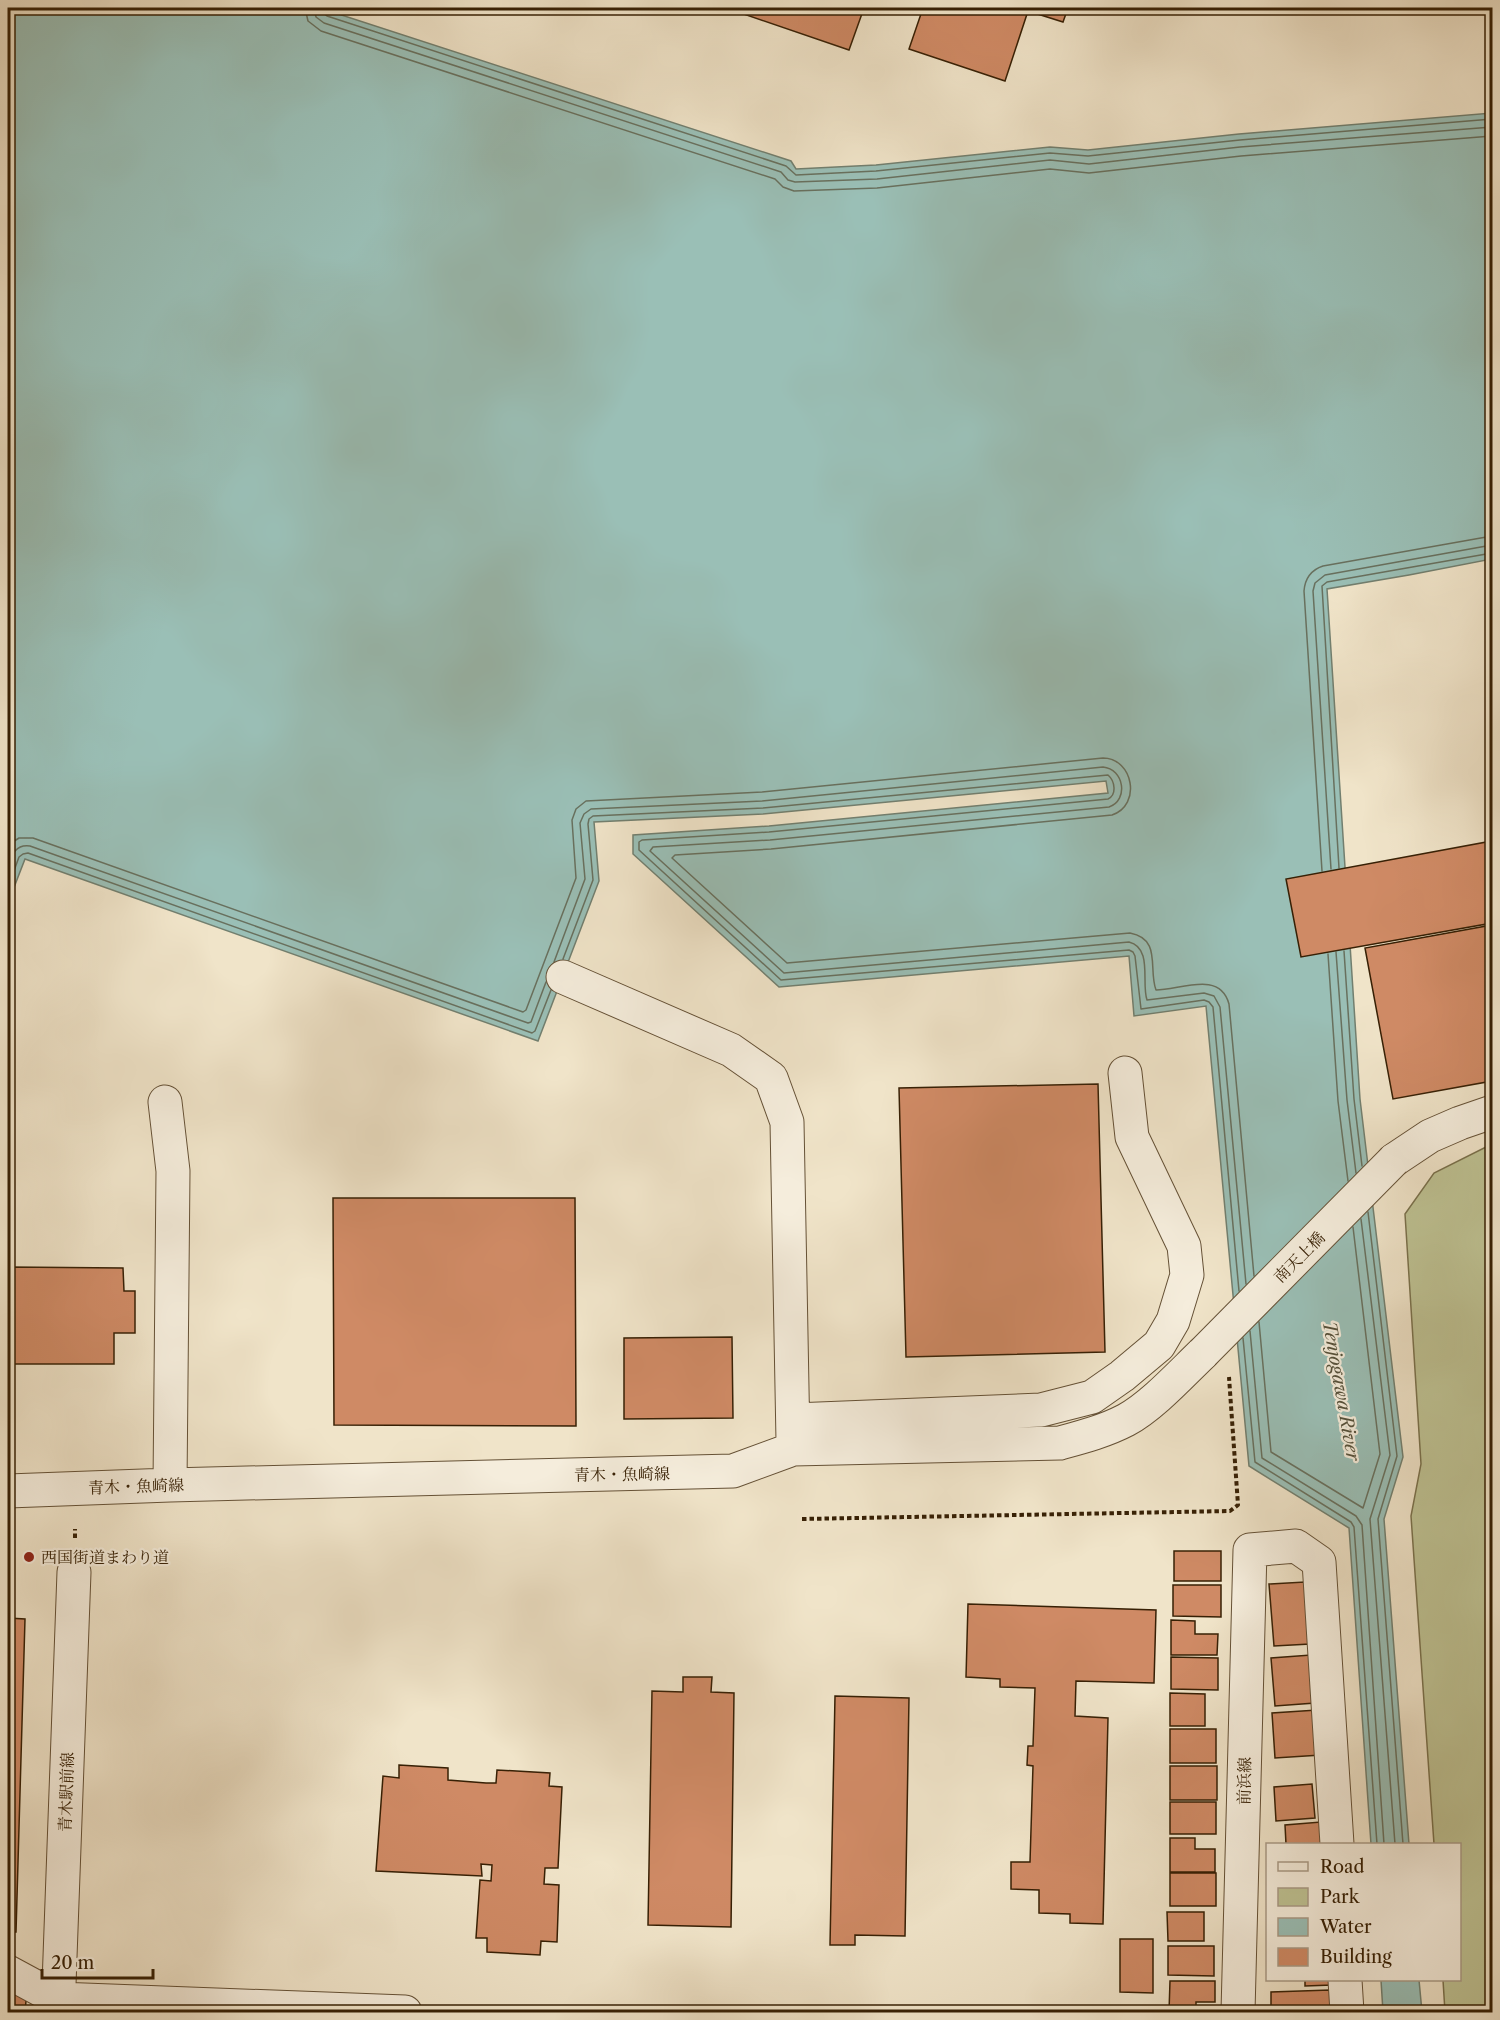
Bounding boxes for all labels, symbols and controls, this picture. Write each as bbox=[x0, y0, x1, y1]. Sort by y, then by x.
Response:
street label: 南天上橋 bbox=[1269, 1227, 1329, 1287]
water label: Tenjogawa River bbox=[1318, 1319, 1364, 1464]
street label: 青木・魚崎線 bbox=[574, 1463, 670, 1485]
street label: 青木・魚崎線 bbox=[88, 1474, 184, 1498]
place label: 西国街道まわり道 bbox=[41, 1547, 169, 1567]
marker: 西国街道まわり道 bbox=[22, 1550, 36, 1564]
street label: 青木駅前線 bbox=[55, 1752, 77, 1832]
street label: 前浜線 bbox=[1234, 1757, 1254, 1805]
legend bbox=[1266, 1843, 1461, 1981]
text: Road bbox=[1320, 1856, 1365, 1878]
text: Park bbox=[1320, 1886, 1361, 1908]
text: Water bbox=[1319, 1916, 1372, 1938]
scale bar bbox=[42, 1942, 153, 1980]
text: Building bbox=[1320, 1946, 1392, 1968]
text: 20 m bbox=[51, 1952, 95, 1974]

